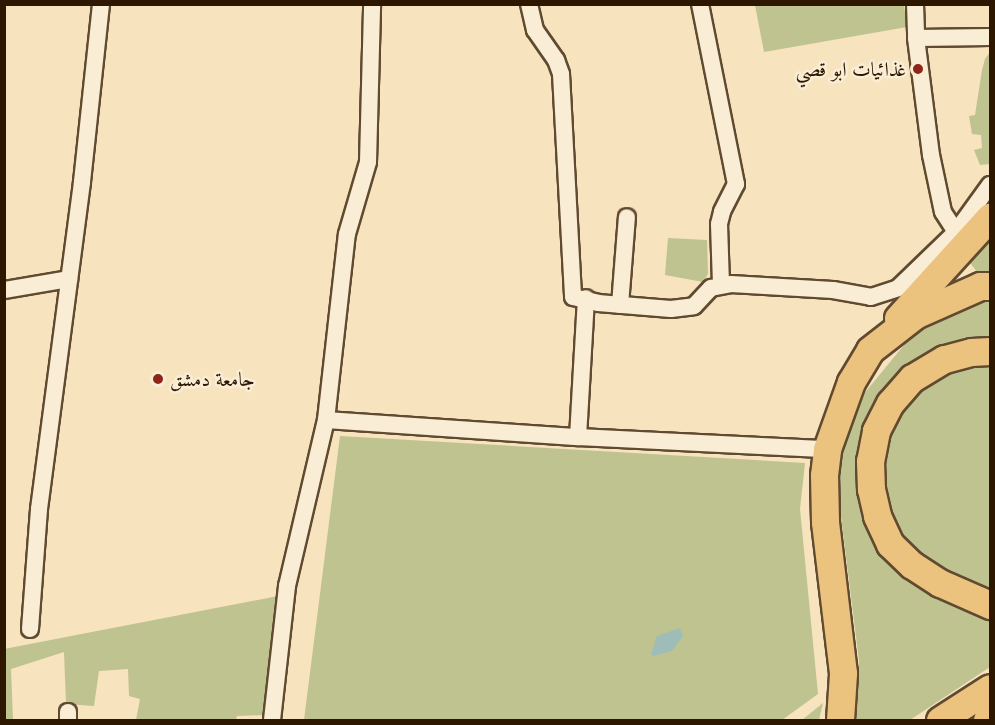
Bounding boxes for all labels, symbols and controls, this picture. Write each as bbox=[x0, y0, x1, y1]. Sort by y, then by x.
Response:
place label: غذائيات ابو قصي bbox=[796, 57, 906, 81]
marker: غذائيات ابو قصي bbox=[911, 62, 925, 76]
place label: جامعة دمشق bbox=[170, 367, 255, 391]
marker: جامعة دمشق bbox=[151, 372, 165, 386]

